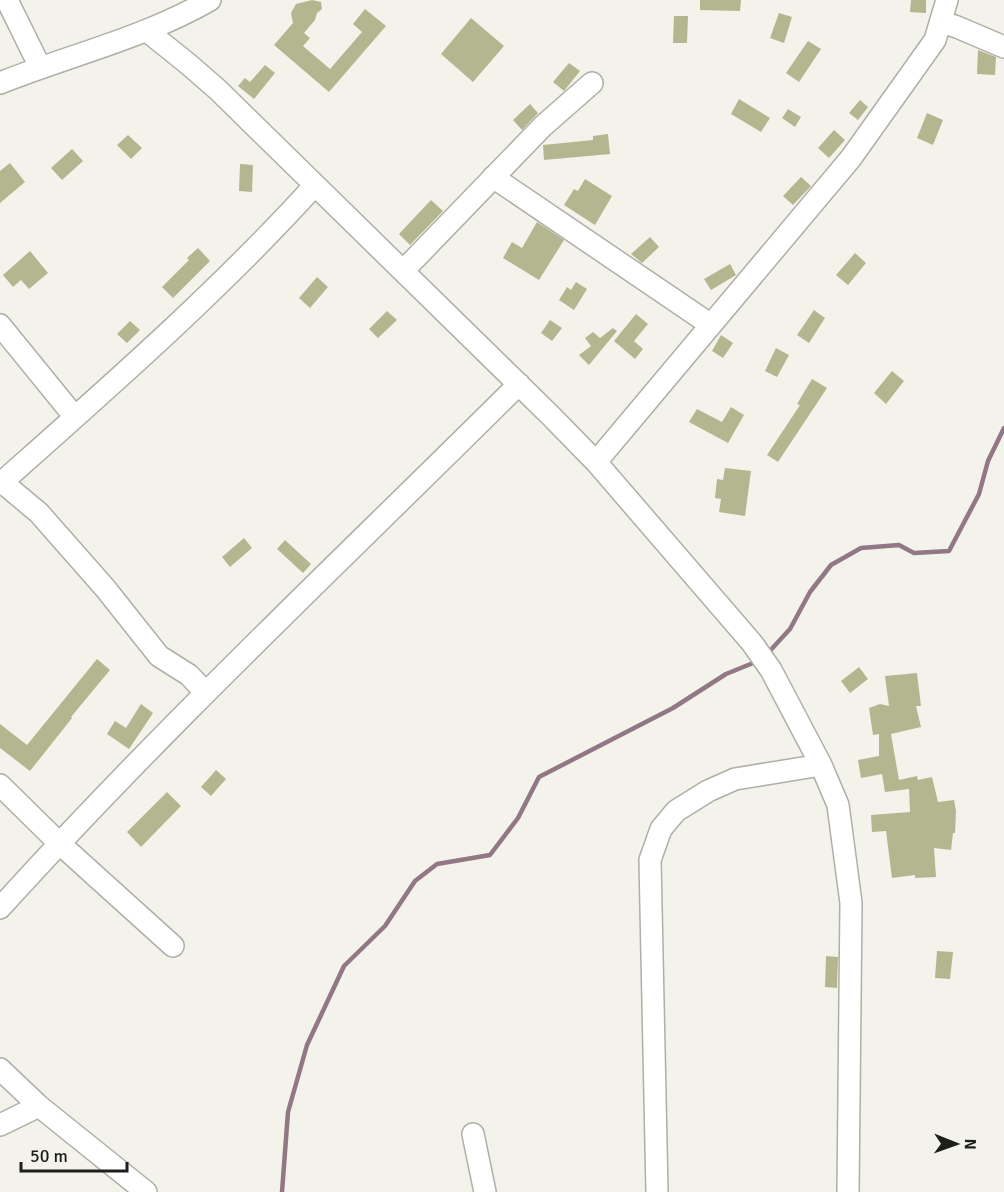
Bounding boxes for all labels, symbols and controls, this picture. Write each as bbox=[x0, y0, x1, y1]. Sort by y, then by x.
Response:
north arrow bbox=[926, 1114, 986, 1174]
scale bar bbox=[21, 1135, 128, 1173]
text: N bbox=[960, 1139, 980, 1150]
text: 50 m bbox=[30, 1145, 68, 1167]

